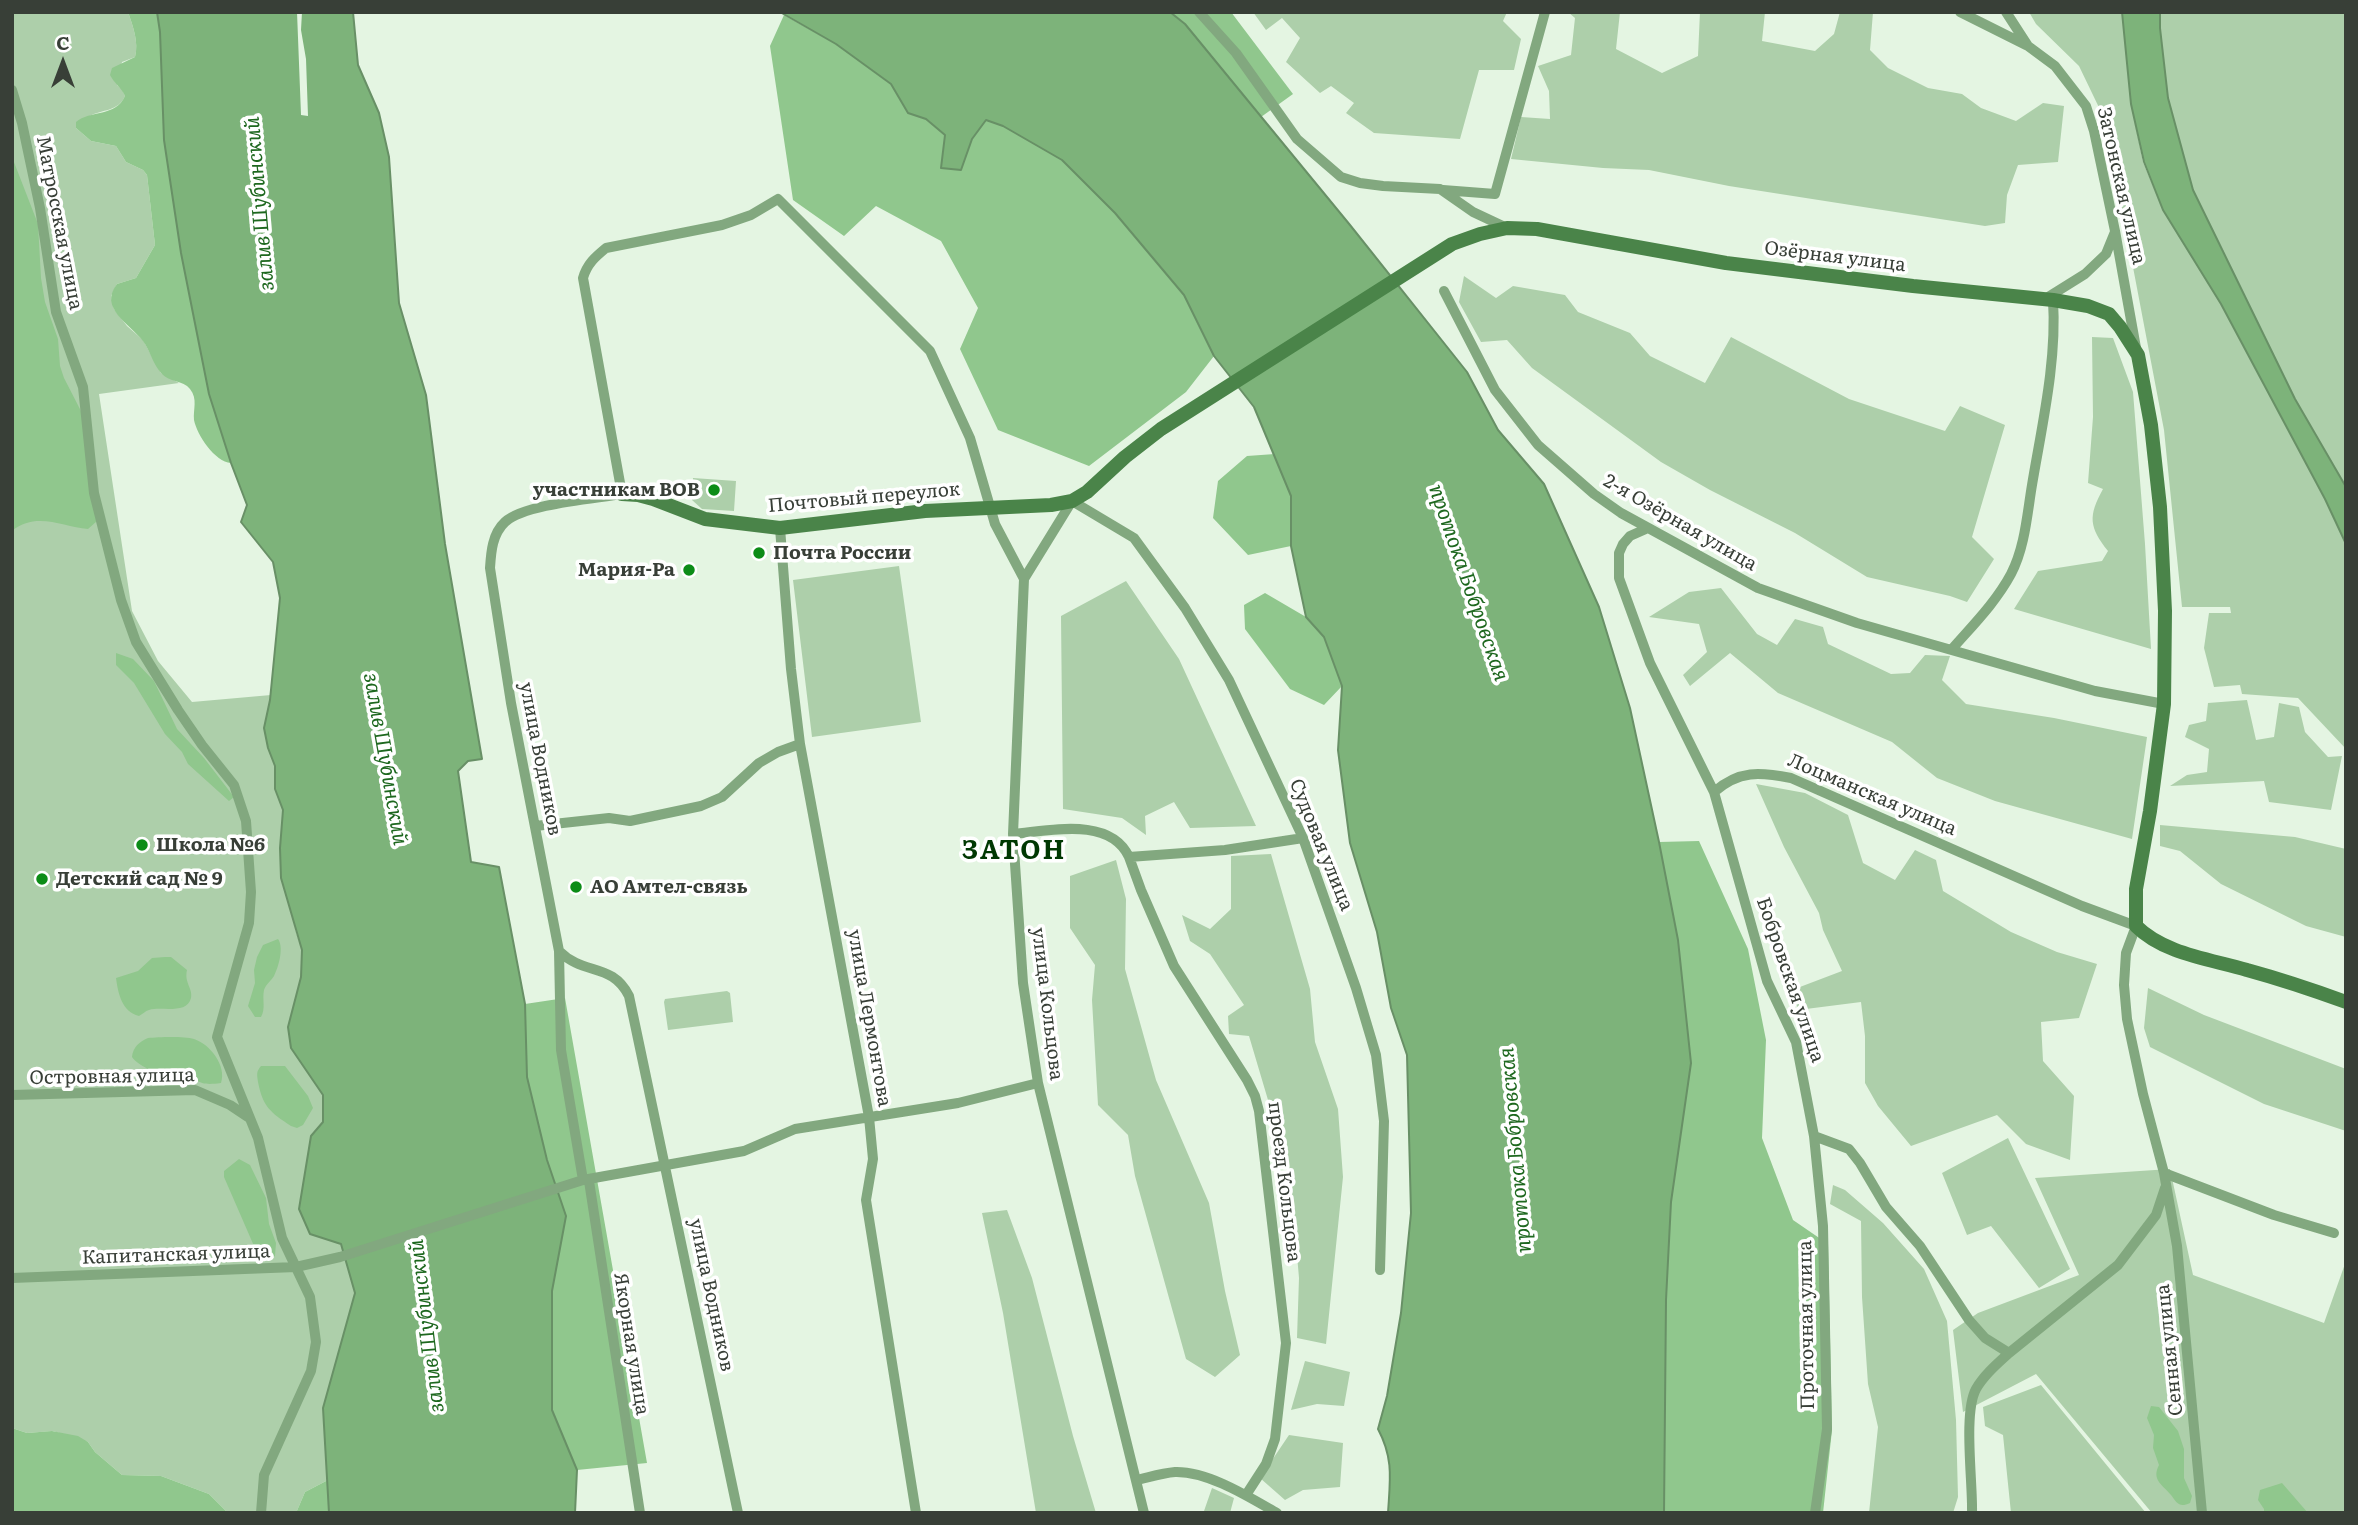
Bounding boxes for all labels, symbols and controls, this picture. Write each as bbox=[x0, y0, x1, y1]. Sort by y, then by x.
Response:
north arrow bbox=[28, 28, 98, 98]
text: С bbox=[56, 28, 70, 56]
street label: Затонская улица bbox=[2092, 105, 2150, 267]
water label: залив Шубинский bbox=[240, 116, 280, 292]
street label: Матросская улица bbox=[31, 134, 87, 312]
street label: Озёрная улица bbox=[1763, 237, 1907, 277]
street label: 2-я Озёрная улица bbox=[1599, 470, 1761, 576]
street label: Почтовый переулок bbox=[767, 478, 961, 518]
place label: участникам ВОВ bbox=[533, 479, 700, 501]
marker: участникам ВОВ bbox=[706, 482, 722, 498]
water label: протока Бобровская bbox=[1423, 482, 1513, 684]
place label: Почта России bbox=[773, 542, 911, 564]
marker: Почта России bbox=[751, 545, 767, 561]
place label: Мария-Ра bbox=[578, 559, 675, 581]
marker: Мария-Ра bbox=[681, 562, 697, 578]
water label: залив Шубинский bbox=[357, 671, 413, 847]
street label: улица Водников bbox=[514, 680, 566, 838]
street label: Лоцманская улица bbox=[1784, 749, 1960, 841]
street label: Судовая улица bbox=[1284, 776, 1358, 914]
place label: Школа №6 bbox=[156, 834, 265, 856]
district label: ЗАТОН bbox=[962, 835, 1066, 867]
marker: Школа №6 bbox=[134, 837, 150, 853]
place label: Детский сад № 9 bbox=[56, 868, 223, 890]
marker: Детский сад № 9 bbox=[34, 871, 50, 887]
place label: АО Амтел-связь bbox=[590, 876, 748, 898]
marker: АО Амтел-связь bbox=[568, 879, 584, 895]
street label: Бобровская улица bbox=[1751, 895, 1829, 1065]
street label: улица Кольцова bbox=[1026, 926, 1068, 1082]
street label: улица Лермонтова bbox=[842, 927, 896, 1109]
water label: протока Бобровская bbox=[1494, 1046, 1538, 1254]
street label: Островная улица bbox=[29, 1064, 195, 1090]
street label: проезд Кольцова bbox=[1263, 1100, 1305, 1264]
street label: улица Водников bbox=[684, 1216, 738, 1374]
water label: залив Шубинский bbox=[404, 1238, 450, 1414]
street label: Капитанская улица bbox=[81, 1240, 271, 1270]
street label: Проточная улица bbox=[1794, 1240, 1820, 1410]
street label: Якорная улица bbox=[608, 1271, 654, 1417]
street label: Сенная улица bbox=[2152, 1283, 2188, 1417]

